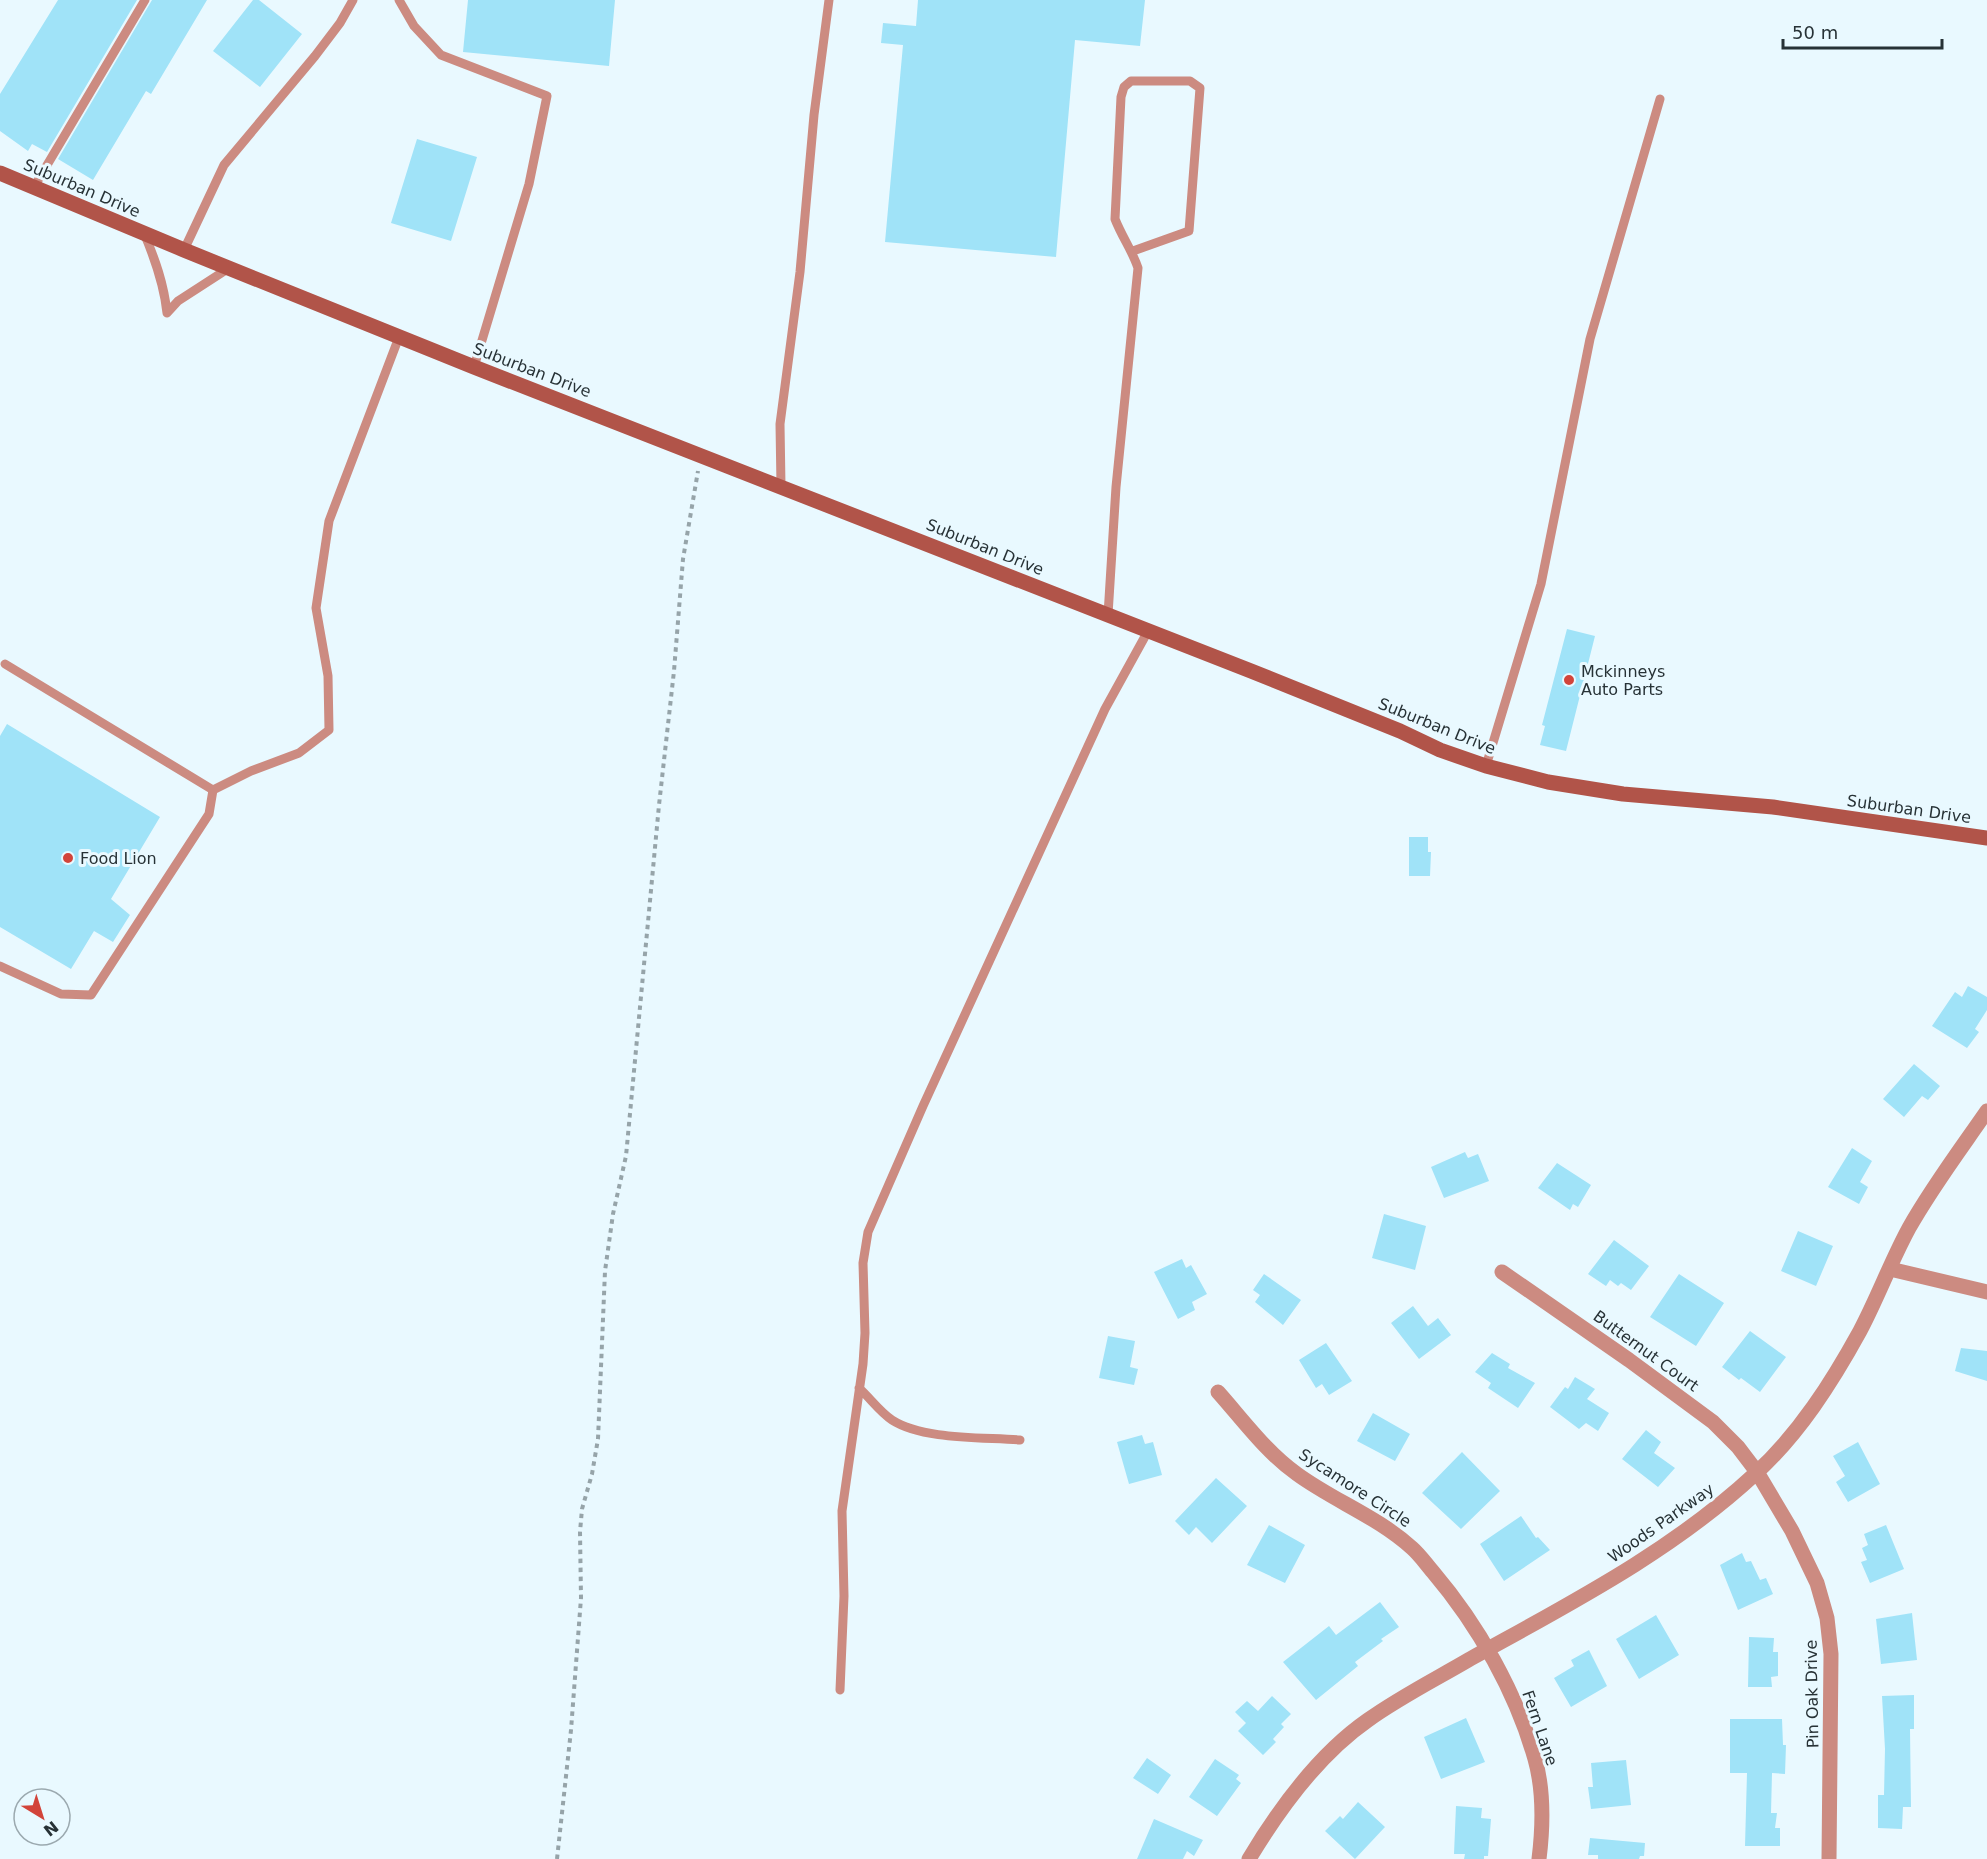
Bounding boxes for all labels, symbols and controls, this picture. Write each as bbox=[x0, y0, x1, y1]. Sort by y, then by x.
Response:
scale bar bbox=[1783, 12, 1942, 50]
text: 50 m bbox=[1792, 22, 1838, 43]
street label: Suburban Drive bbox=[21, 155, 143, 221]
street label: Suburban Drive bbox=[470, 339, 594, 401]
street label: Suburban Drive bbox=[923, 515, 1047, 579]
place label: Mckinneys Auto Parts bbox=[1581, 662, 1665, 699]
marker: Mckinneys Auto Parts bbox=[1562, 673, 1576, 687]
street label: Suburban Drive bbox=[1375, 694, 1499, 758]
street label: Suburban Drive bbox=[1846, 791, 1972, 827]
place label: Food Lion bbox=[80, 849, 157, 868]
marker: Food Lion bbox=[61, 851, 75, 865]
street label: Butternut Court bbox=[1590, 1306, 1702, 1396]
street label: Sycamore Circle bbox=[1295, 1445, 1415, 1531]
street label: Woods Parkway bbox=[1604, 1479, 1718, 1567]
street label: Pin Oak Drive bbox=[1802, 1640, 1822, 1748]
street label: Fern Lane bbox=[1518, 1688, 1562, 1768]
north arrow bbox=[12, 1787, 72, 1847]
text: N bbox=[40, 1817, 62, 1840]

